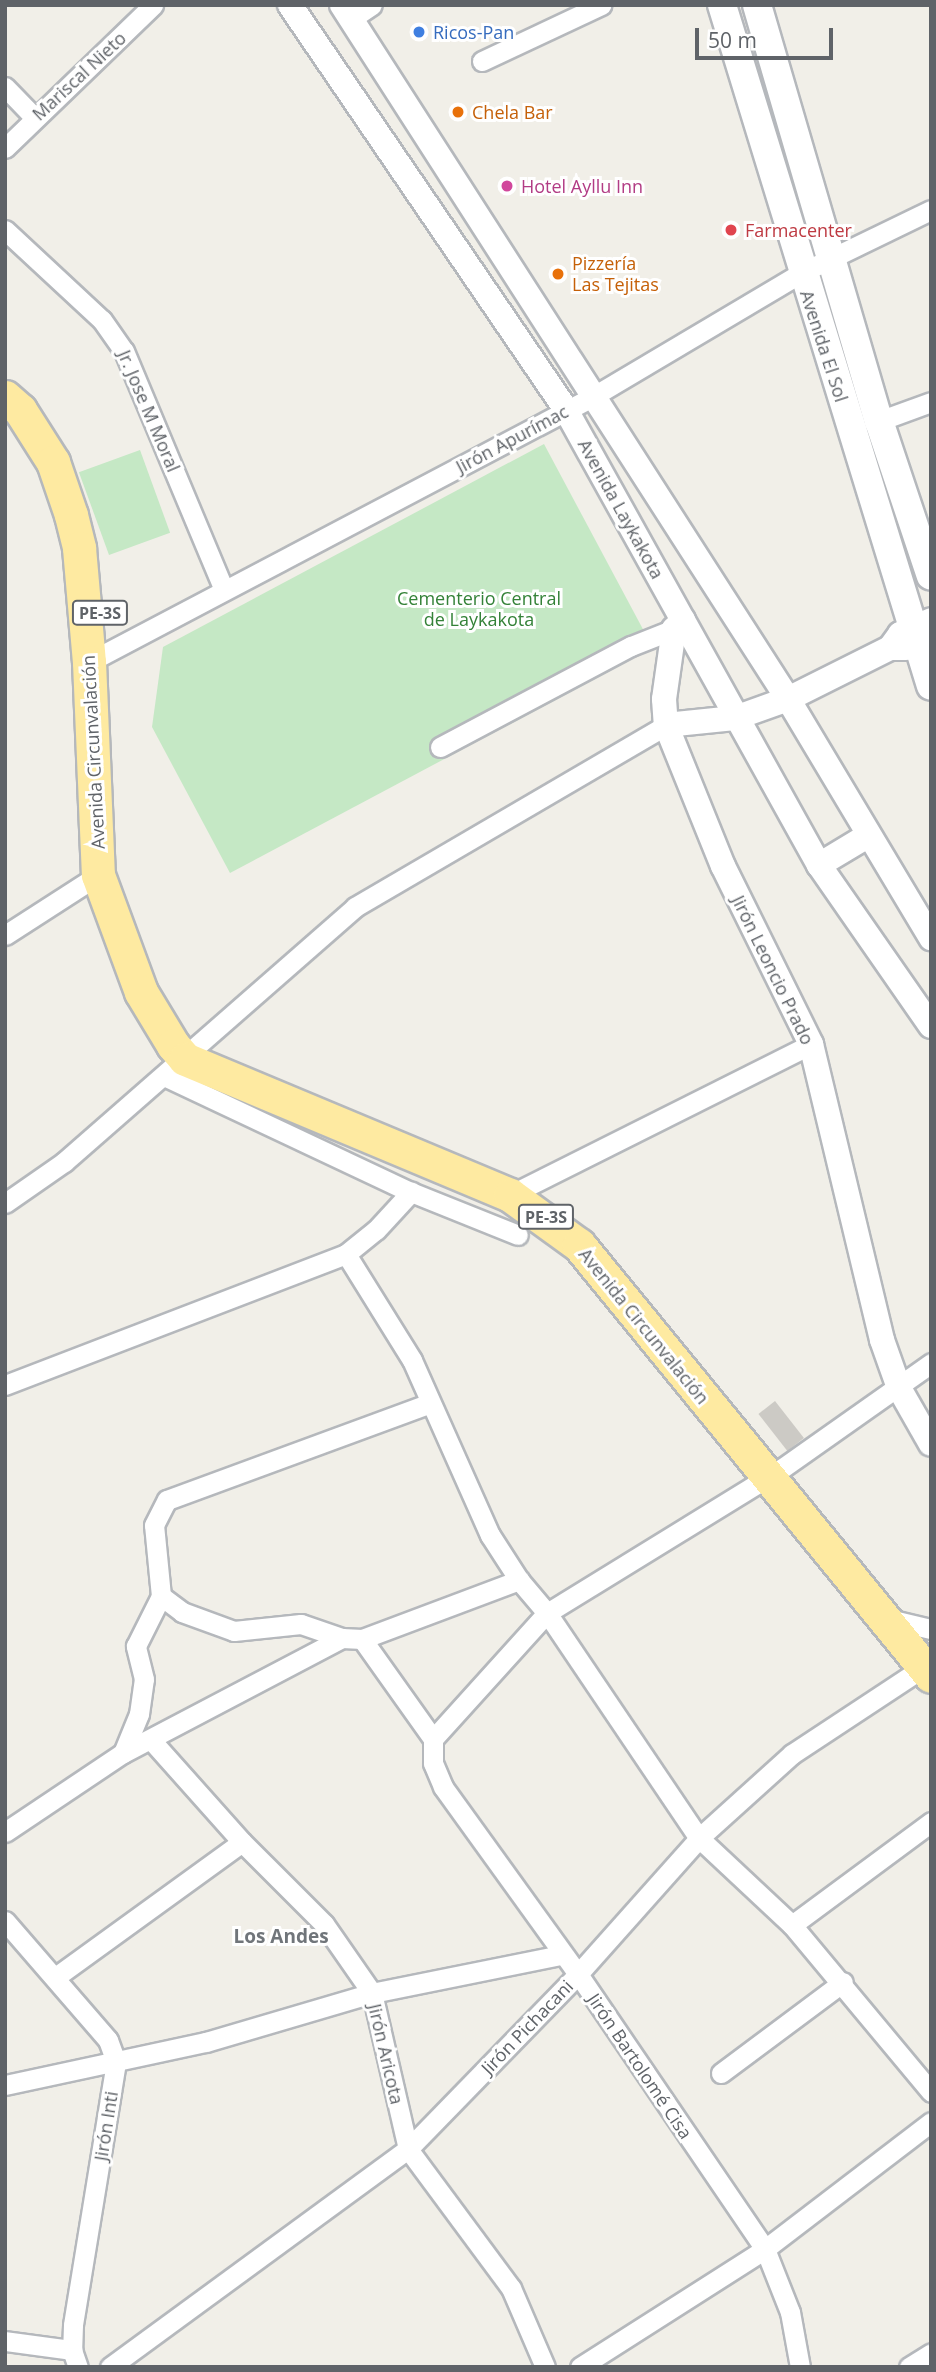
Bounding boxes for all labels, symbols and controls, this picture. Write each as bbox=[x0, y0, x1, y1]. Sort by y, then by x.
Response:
scale bar bbox=[698, 14, 836, 58]
place label: Ricos-Pan bbox=[433, 21, 514, 43]
marker: Ricos-Pan bbox=[411, 24, 427, 40]
text: 50 m bbox=[708, 26, 757, 54]
street label: Mariscal Nieto bbox=[28, 27, 130, 125]
place label: Chela Bar bbox=[472, 101, 553, 123]
marker: Chela Bar bbox=[450, 104, 466, 120]
place label: Hotel Ayllu Inn bbox=[521, 175, 643, 197]
marker: Hotel Ayllu Inn bbox=[499, 178, 515, 194]
place label: Farmacenter bbox=[745, 219, 852, 241]
marker: Farmacenter bbox=[723, 222, 739, 238]
place label: Pizzería Las Tejitas bbox=[572, 253, 659, 296]
marker: Pizzería Las Tejitas bbox=[550, 266, 566, 282]
street label: Avenida El Sol bbox=[796, 287, 852, 405]
street label: Jr. Jose M Moral bbox=[114, 347, 184, 475]
street label: Jirón Apurímac bbox=[452, 400, 572, 478]
street label: Avenida Laykakota bbox=[574, 435, 668, 583]
park label: Cementerio Central de Laykakota bbox=[397, 588, 561, 630]
road number: PE-3S bbox=[70, 600, 130, 626]
street label: Avenida Circunvalación bbox=[77, 654, 109, 850]
street label: Jirón Leoncio Prado bbox=[727, 892, 819, 1048]
road number: PE-3S bbox=[516, 1204, 576, 1230]
street label: Avenida Circunvalación bbox=[574, 1244, 714, 1408]
district label: Los Andes bbox=[233, 1926, 329, 1948]
street label: Jirón Pichacani bbox=[477, 1975, 577, 2079]
street label: Jirón Bartolomé Cisa bbox=[583, 1989, 697, 2143]
street label: Jirón Aricota bbox=[364, 2002, 408, 2106]
street label: Jirón Inti bbox=[90, 2090, 122, 2162]

